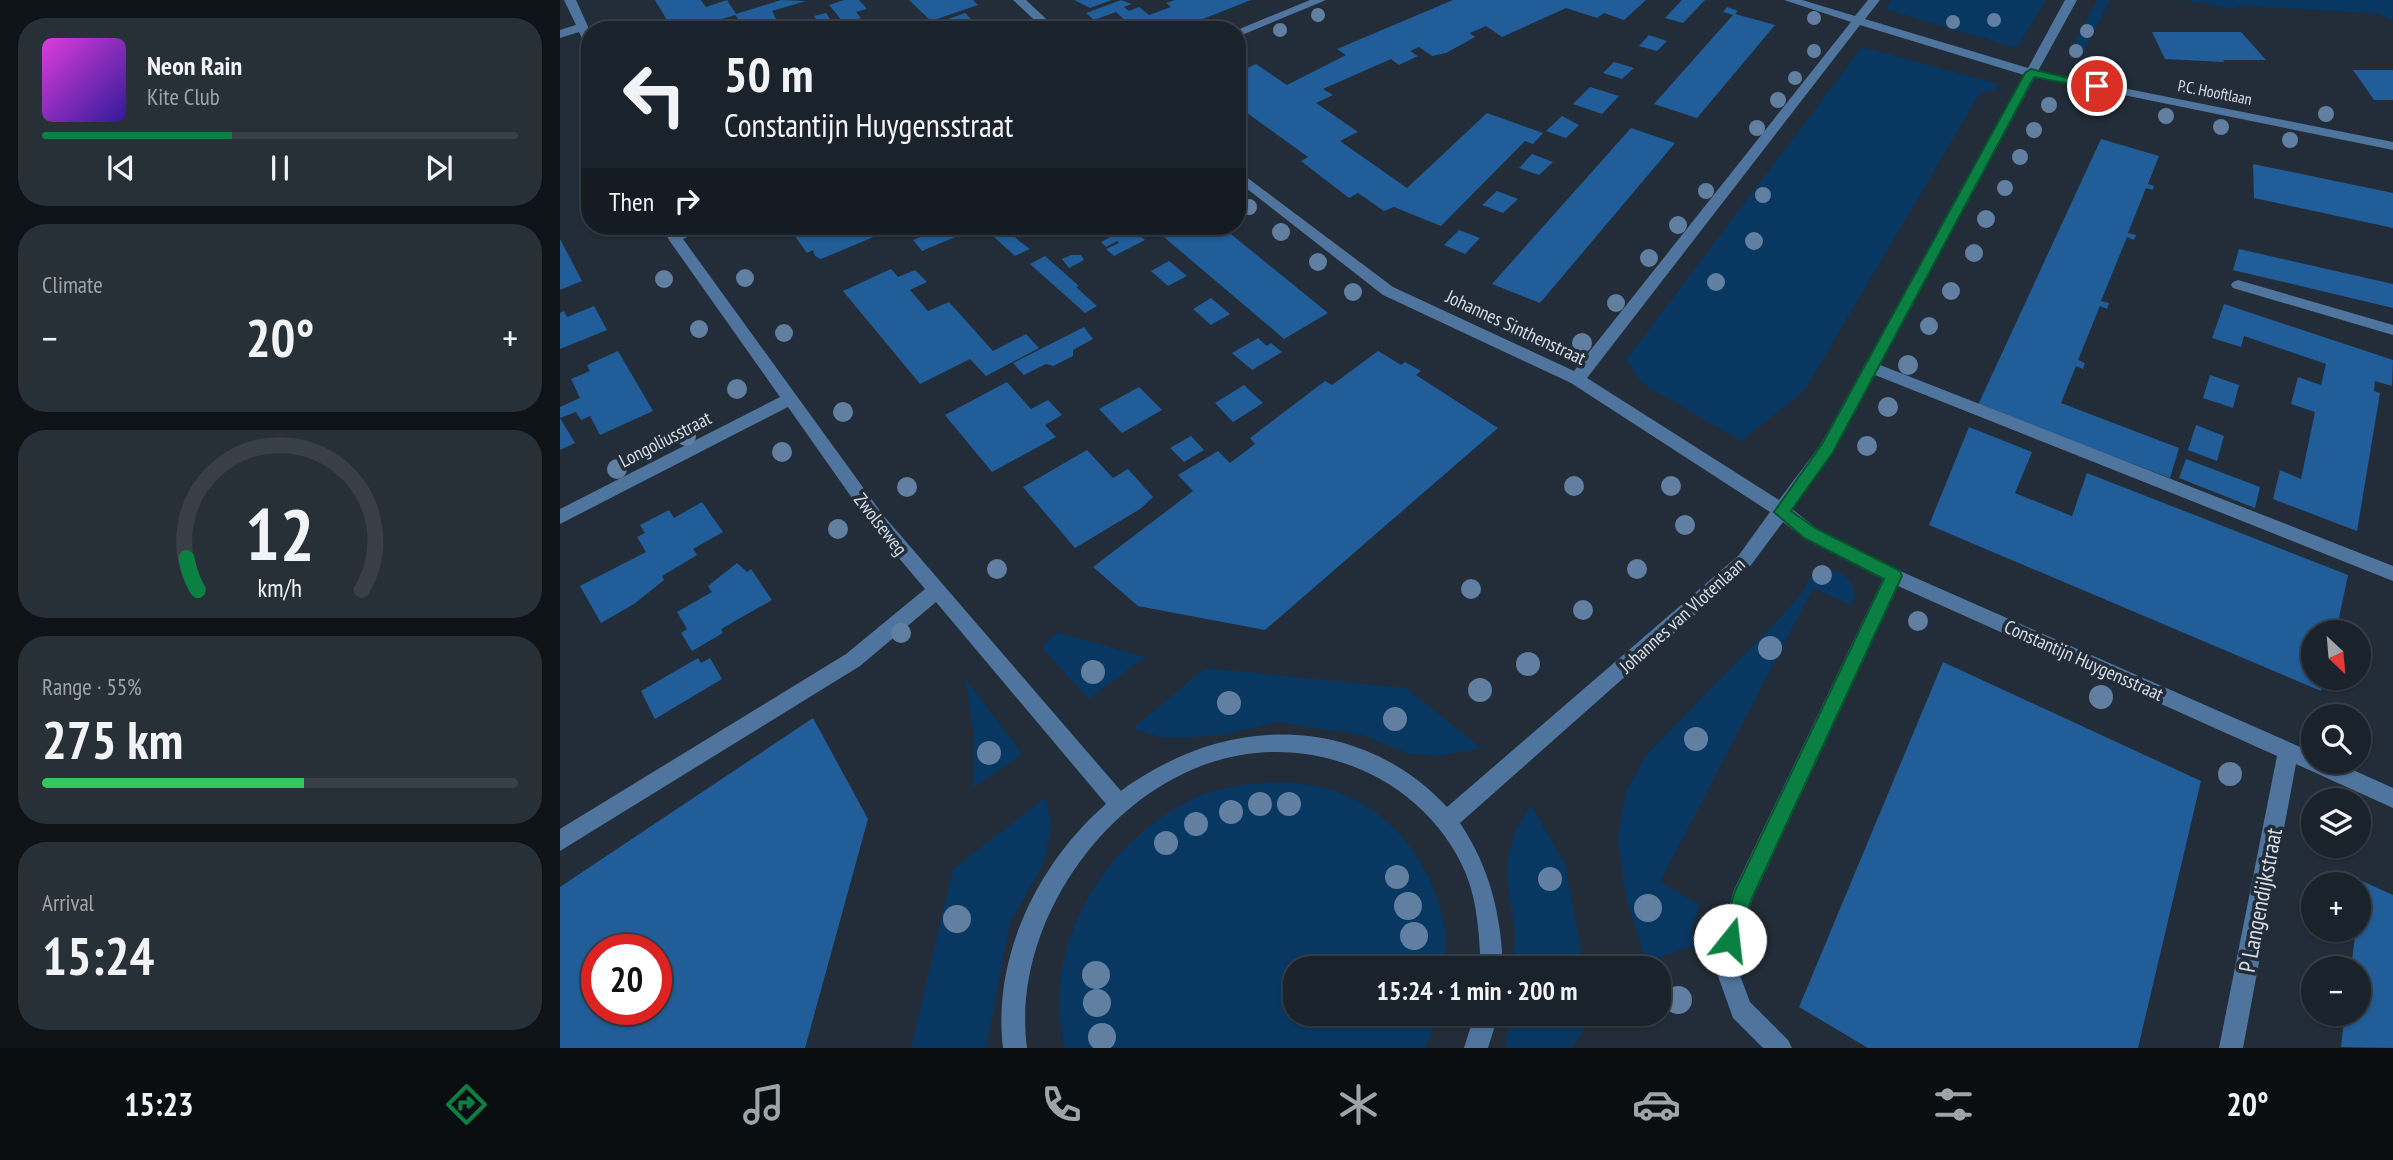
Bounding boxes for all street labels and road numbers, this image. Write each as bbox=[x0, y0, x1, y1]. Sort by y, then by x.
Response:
street label: P.C. Hooftlaan bbox=[2176, 75, 2254, 109]
street label: Johannes Sinthenstraat bbox=[1441, 284, 1590, 370]
street label: Longoliusstraat bbox=[615, 405, 716, 473]
street label: Zwolseweg bbox=[849, 488, 913, 560]
street label: Johannes van Vlotenlaan bbox=[1613, 552, 1750, 679]
street label: Constantijn Huygensstraat bbox=[2001, 614, 2168, 706]
street label: P Langendijkstraat bbox=[2232, 825, 2288, 975]

